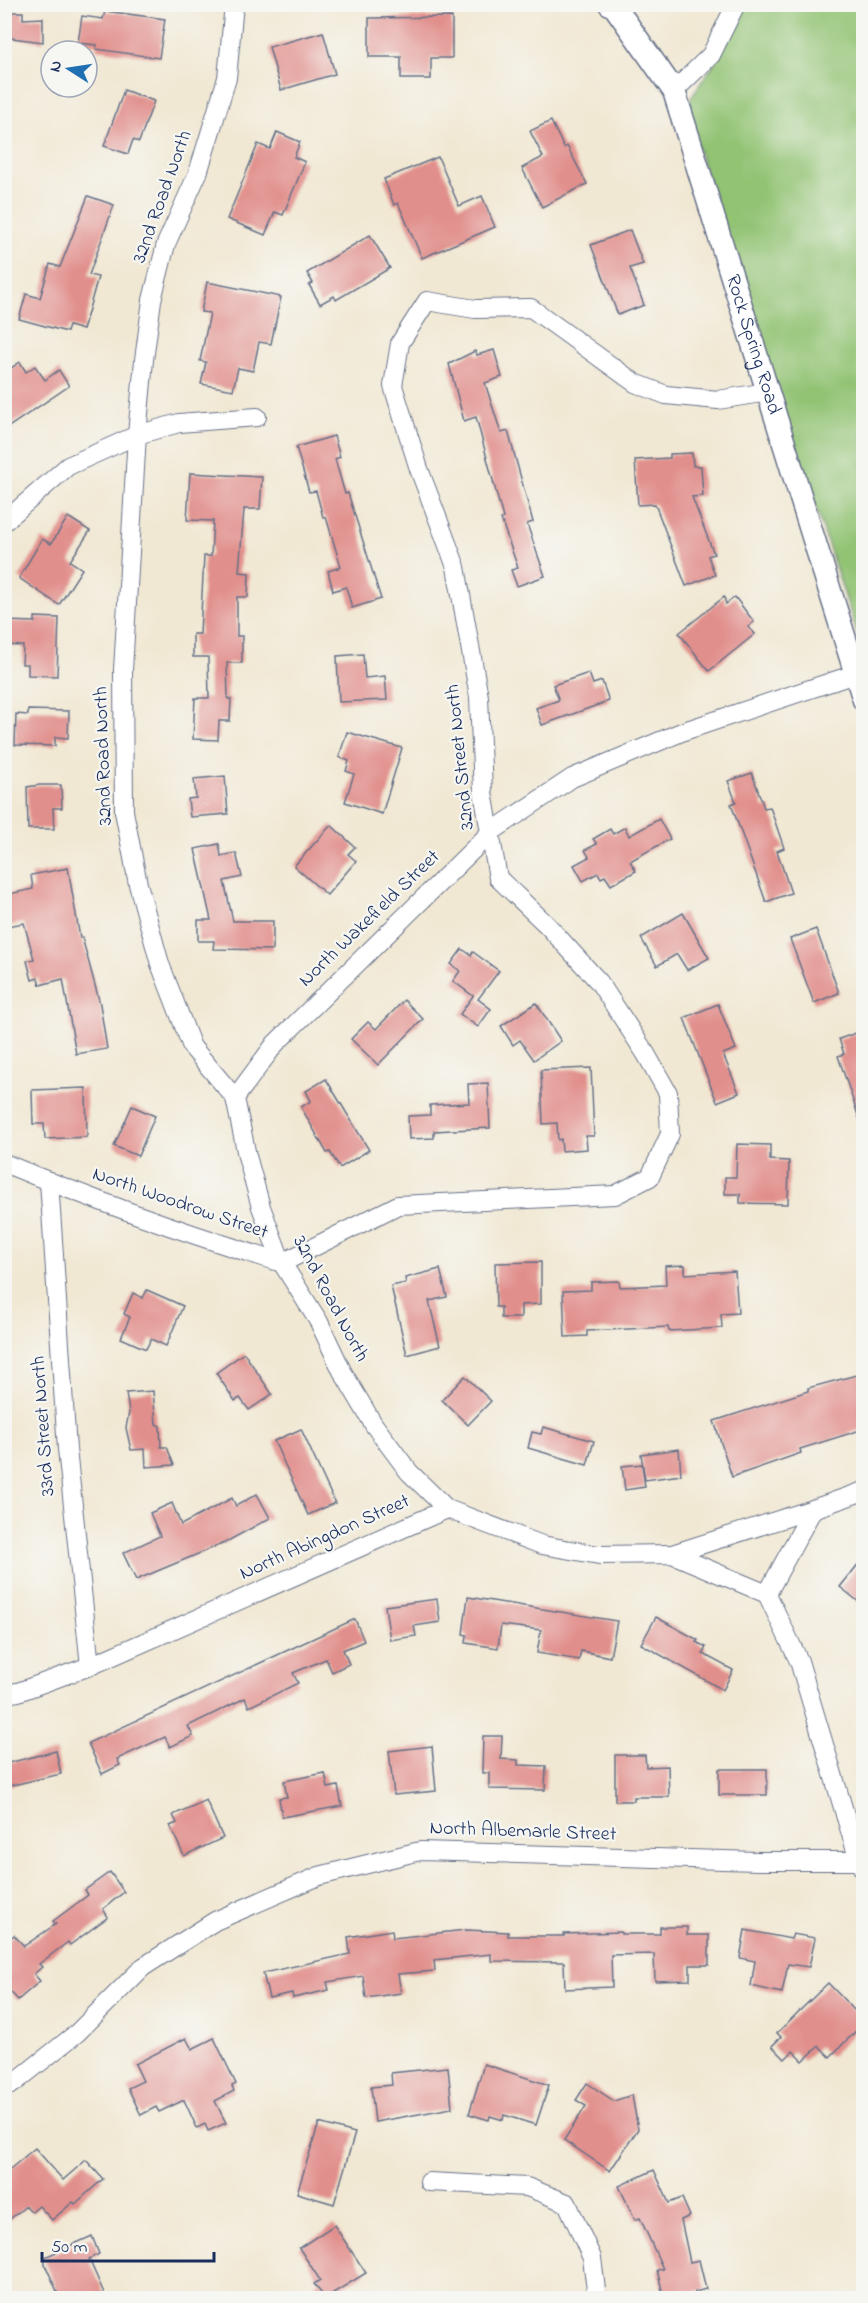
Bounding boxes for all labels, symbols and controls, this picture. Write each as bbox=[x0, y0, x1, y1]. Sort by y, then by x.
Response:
north arrow bbox=[39, 39, 99, 99]
text: N bbox=[43, 58, 69, 74]
street label: 32nd Road North bbox=[126, 127, 200, 267]
street label: Rock Spring Road bbox=[718, 271, 789, 418]
street label: 32nd Street North bbox=[439, 683, 483, 831]
street label: 32nd Road North bbox=[87, 686, 121, 826]
street label: North Wakefield Street bbox=[293, 843, 448, 994]
street label: North Woodrow Street bbox=[88, 1160, 272, 1248]
street label: 32nd Road North bbox=[285, 1231, 375, 1367]
street label: 33rd Street North bbox=[25, 1355, 63, 1497]
street label: North Abingdon Street bbox=[235, 1487, 415, 1589]
street label: North Albemarle Street bbox=[429, 1814, 617, 1850]
scale bar bbox=[42, 2225, 214, 2263]
text: 50 m bbox=[51, 2235, 88, 2261]

